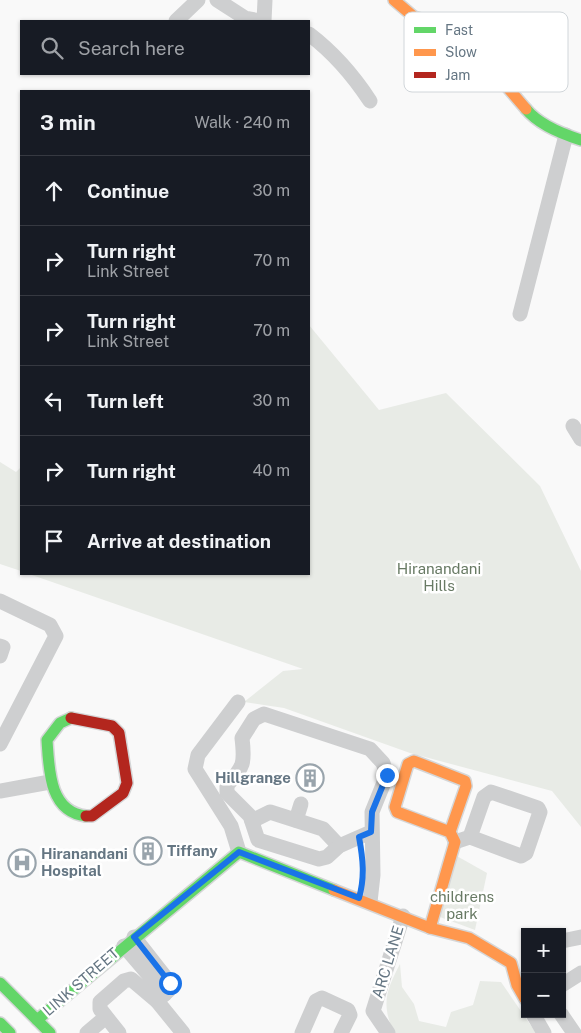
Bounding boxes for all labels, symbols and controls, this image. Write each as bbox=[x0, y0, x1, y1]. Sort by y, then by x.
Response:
legend bbox=[404, 12, 568, 92]
search box bbox=[20, 20, 310, 75]
text: Fast bbox=[445, 22, 473, 38]
icon: search bbox=[38, 34, 66, 62]
text: Search here bbox=[78, 37, 185, 59]
text: Slow bbox=[445, 44, 477, 60]
text: Jam bbox=[445, 67, 470, 83]
text: 3 min bbox=[40, 110, 96, 135]
text: Walk · 240 m bbox=[194, 113, 290, 132]
icon: ahead bbox=[40, 177, 68, 205]
text: Continue bbox=[87, 180, 169, 202]
text: 30 m bbox=[253, 181, 290, 200]
text: Turn right bbox=[87, 240, 176, 262]
icon: right bbox=[40, 247, 68, 275]
text: 70 m bbox=[253, 251, 290, 270]
text: Link Street bbox=[87, 262, 169, 281]
text: Turn right bbox=[87, 310, 176, 332]
icon: right bbox=[40, 317, 68, 345]
text: 70 m bbox=[253, 321, 290, 340]
text: Link Street bbox=[87, 332, 169, 351]
icon: left bbox=[40, 387, 68, 415]
text: Turn left bbox=[87, 390, 164, 412]
text: 30 m bbox=[253, 391, 290, 410]
icon: right bbox=[40, 457, 68, 485]
text: Turn right bbox=[87, 460, 176, 482]
text: 40 m bbox=[252, 461, 290, 480]
icon: arrive bbox=[40, 527, 68, 555]
text: Arrive at destination bbox=[87, 530, 271, 552]
park label: Hiranandani Hills bbox=[397, 560, 481, 594]
building icon: Hillgrange bbox=[295, 763, 325, 793]
route end bbox=[376, 764, 399, 787]
place label: Hillgrange bbox=[215, 769, 291, 786]
building icon: Tiffany bbox=[133, 836, 163, 866]
place label: Tiffany bbox=[167, 842, 218, 859]
place label: Hiranandani Hospital bbox=[41, 845, 128, 879]
hospital icon: Hiranandani Hospital bbox=[7, 848, 37, 878]
park label: childrens park bbox=[430, 888, 494, 922]
street label: ARC LANE bbox=[368, 924, 407, 1000]
map controls bbox=[521, 928, 566, 1018]
button: + bbox=[521, 928, 566, 973]
street label: LINK STREET bbox=[39, 944, 122, 1019]
route start bbox=[159, 972, 182, 995]
button: − bbox=[521, 973, 566, 1018]

